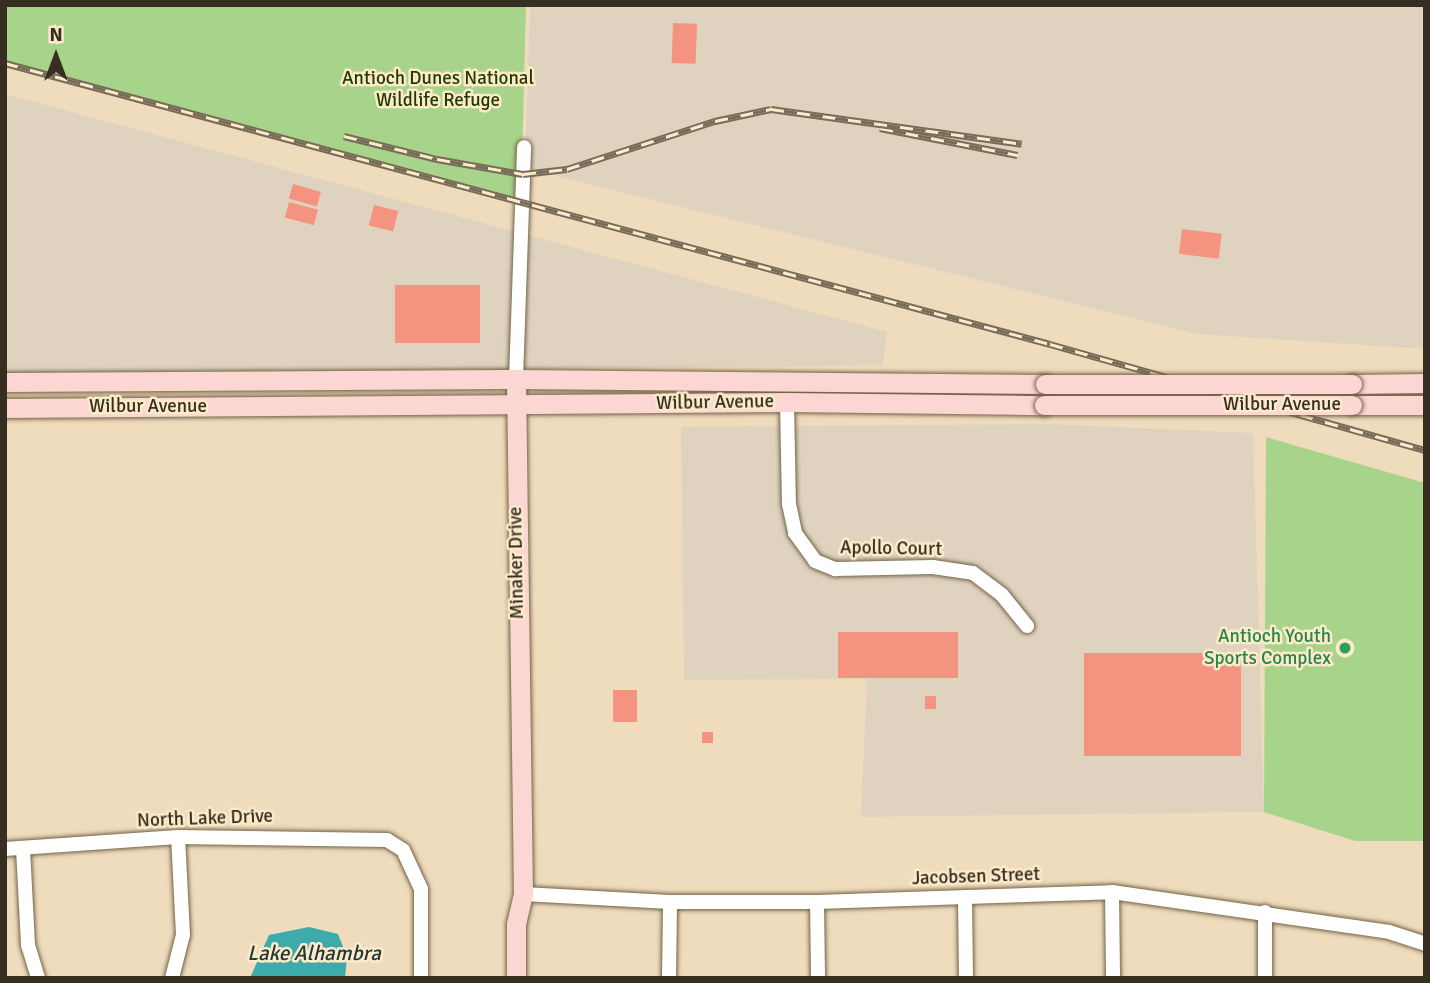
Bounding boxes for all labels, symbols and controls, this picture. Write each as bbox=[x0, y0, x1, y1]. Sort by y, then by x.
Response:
north arrow bbox=[21, 21, 91, 91]
text: N bbox=[49, 23, 63, 47]
park label: Antioch Dunes National Wildlife Refuge bbox=[342, 68, 534, 112]
street label: Wilbur Avenue bbox=[656, 391, 774, 415]
street label: Wilbur Avenue bbox=[1223, 394, 1341, 416]
street label: Wilbur Avenue bbox=[89, 396, 207, 418]
street label: Minaker Drive bbox=[505, 506, 529, 620]
street label: Apollo Court bbox=[840, 537, 942, 561]
place label: Antioch Youth Sports Complex bbox=[1204, 626, 1331, 670]
marker: Antioch Youth Sports Complex bbox=[1337, 640, 1353, 656]
street label: North Lake Drive bbox=[137, 805, 273, 833]
street label: Jacobsen Street bbox=[912, 863, 1040, 891]
water label: Lake Alhambra bbox=[247, 940, 381, 966]

